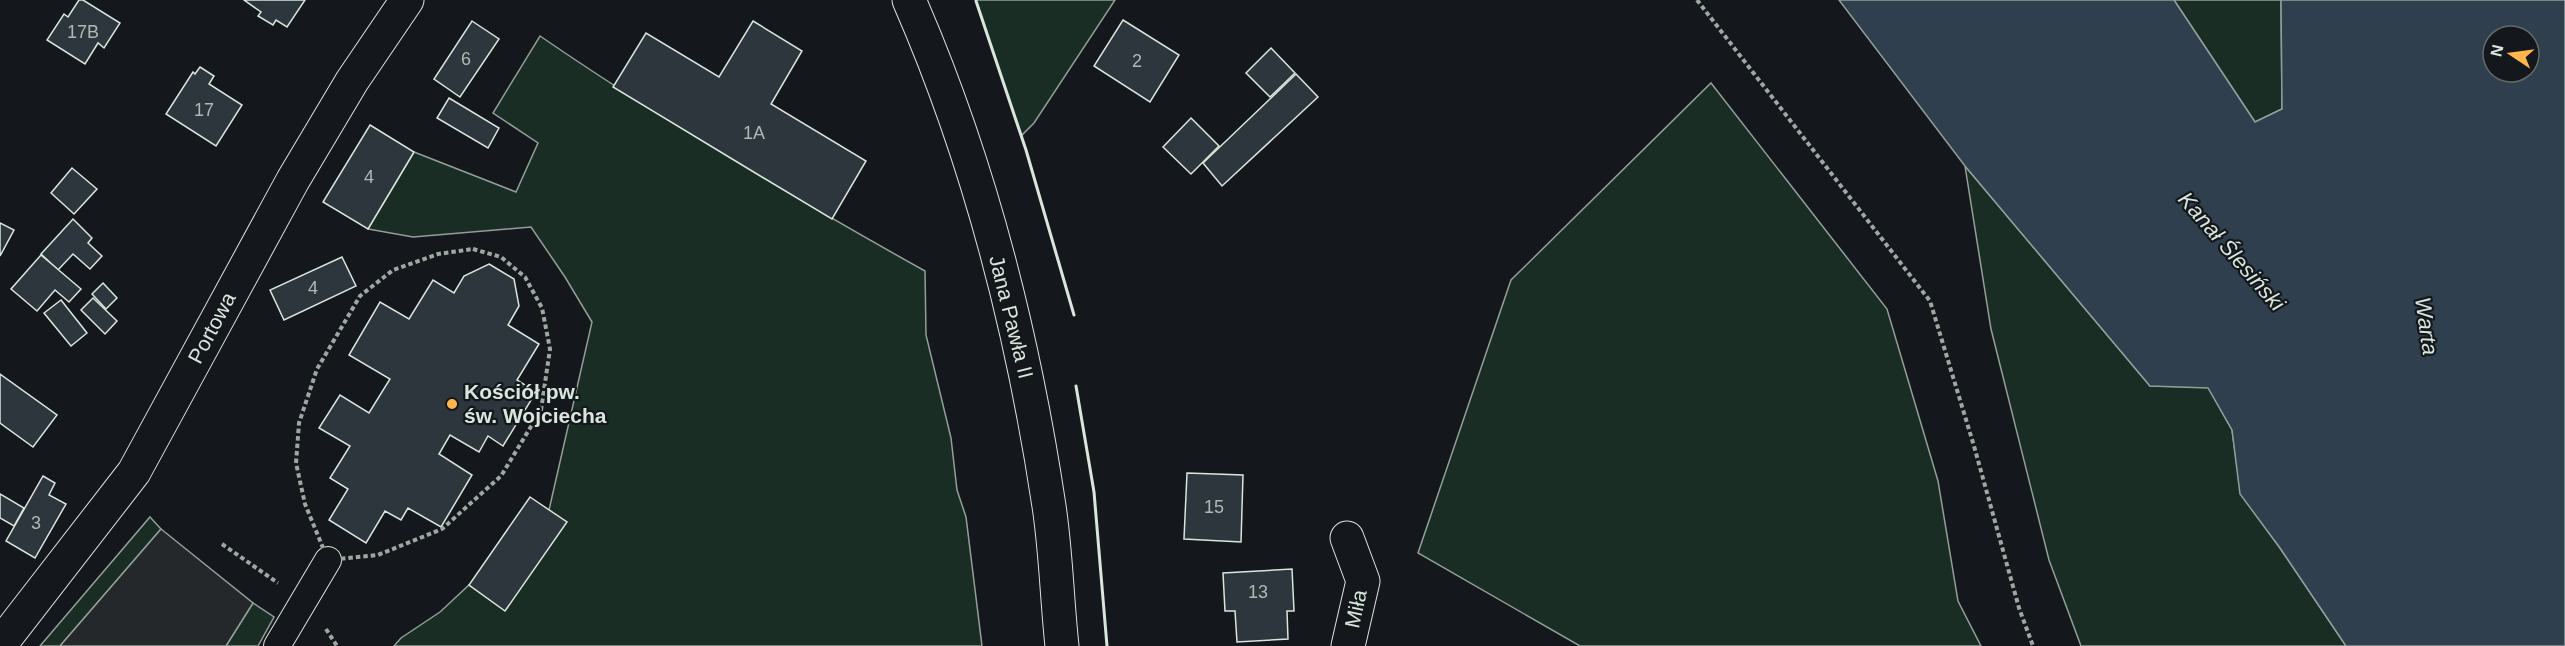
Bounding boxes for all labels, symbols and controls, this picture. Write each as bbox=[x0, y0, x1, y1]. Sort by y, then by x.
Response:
house number: 17B bbox=[67, 22, 99, 42]
north arrow bbox=[2481, 24, 2541, 84]
text: N bbox=[2487, 43, 2506, 58]
house number: 6 bbox=[461, 49, 471, 69]
house number: 2 bbox=[1132, 51, 1142, 71]
house number: 17 bbox=[194, 100, 214, 120]
house number: 1A bbox=[743, 123, 765, 143]
house number: 4 bbox=[364, 167, 374, 187]
water label: Kanał Ślesiński bbox=[2173, 187, 2291, 317]
street label: Jana Pawła II bbox=[985, 253, 1038, 381]
house number: 4 bbox=[308, 278, 318, 298]
street label: Portowa bbox=[183, 288, 240, 367]
water label: Warta bbox=[2410, 295, 2443, 357]
place label: Kościół pw. św. Wojciecha bbox=[464, 380, 607, 427]
marker: Kościół pw. św. Wojciecha bbox=[445, 397, 459, 411]
house number: 15 bbox=[1204, 497, 1224, 517]
house number: 3 bbox=[31, 513, 41, 533]
house number: 13 bbox=[1248, 582, 1268, 602]
street label: Miła bbox=[1340, 587, 1371, 630]

